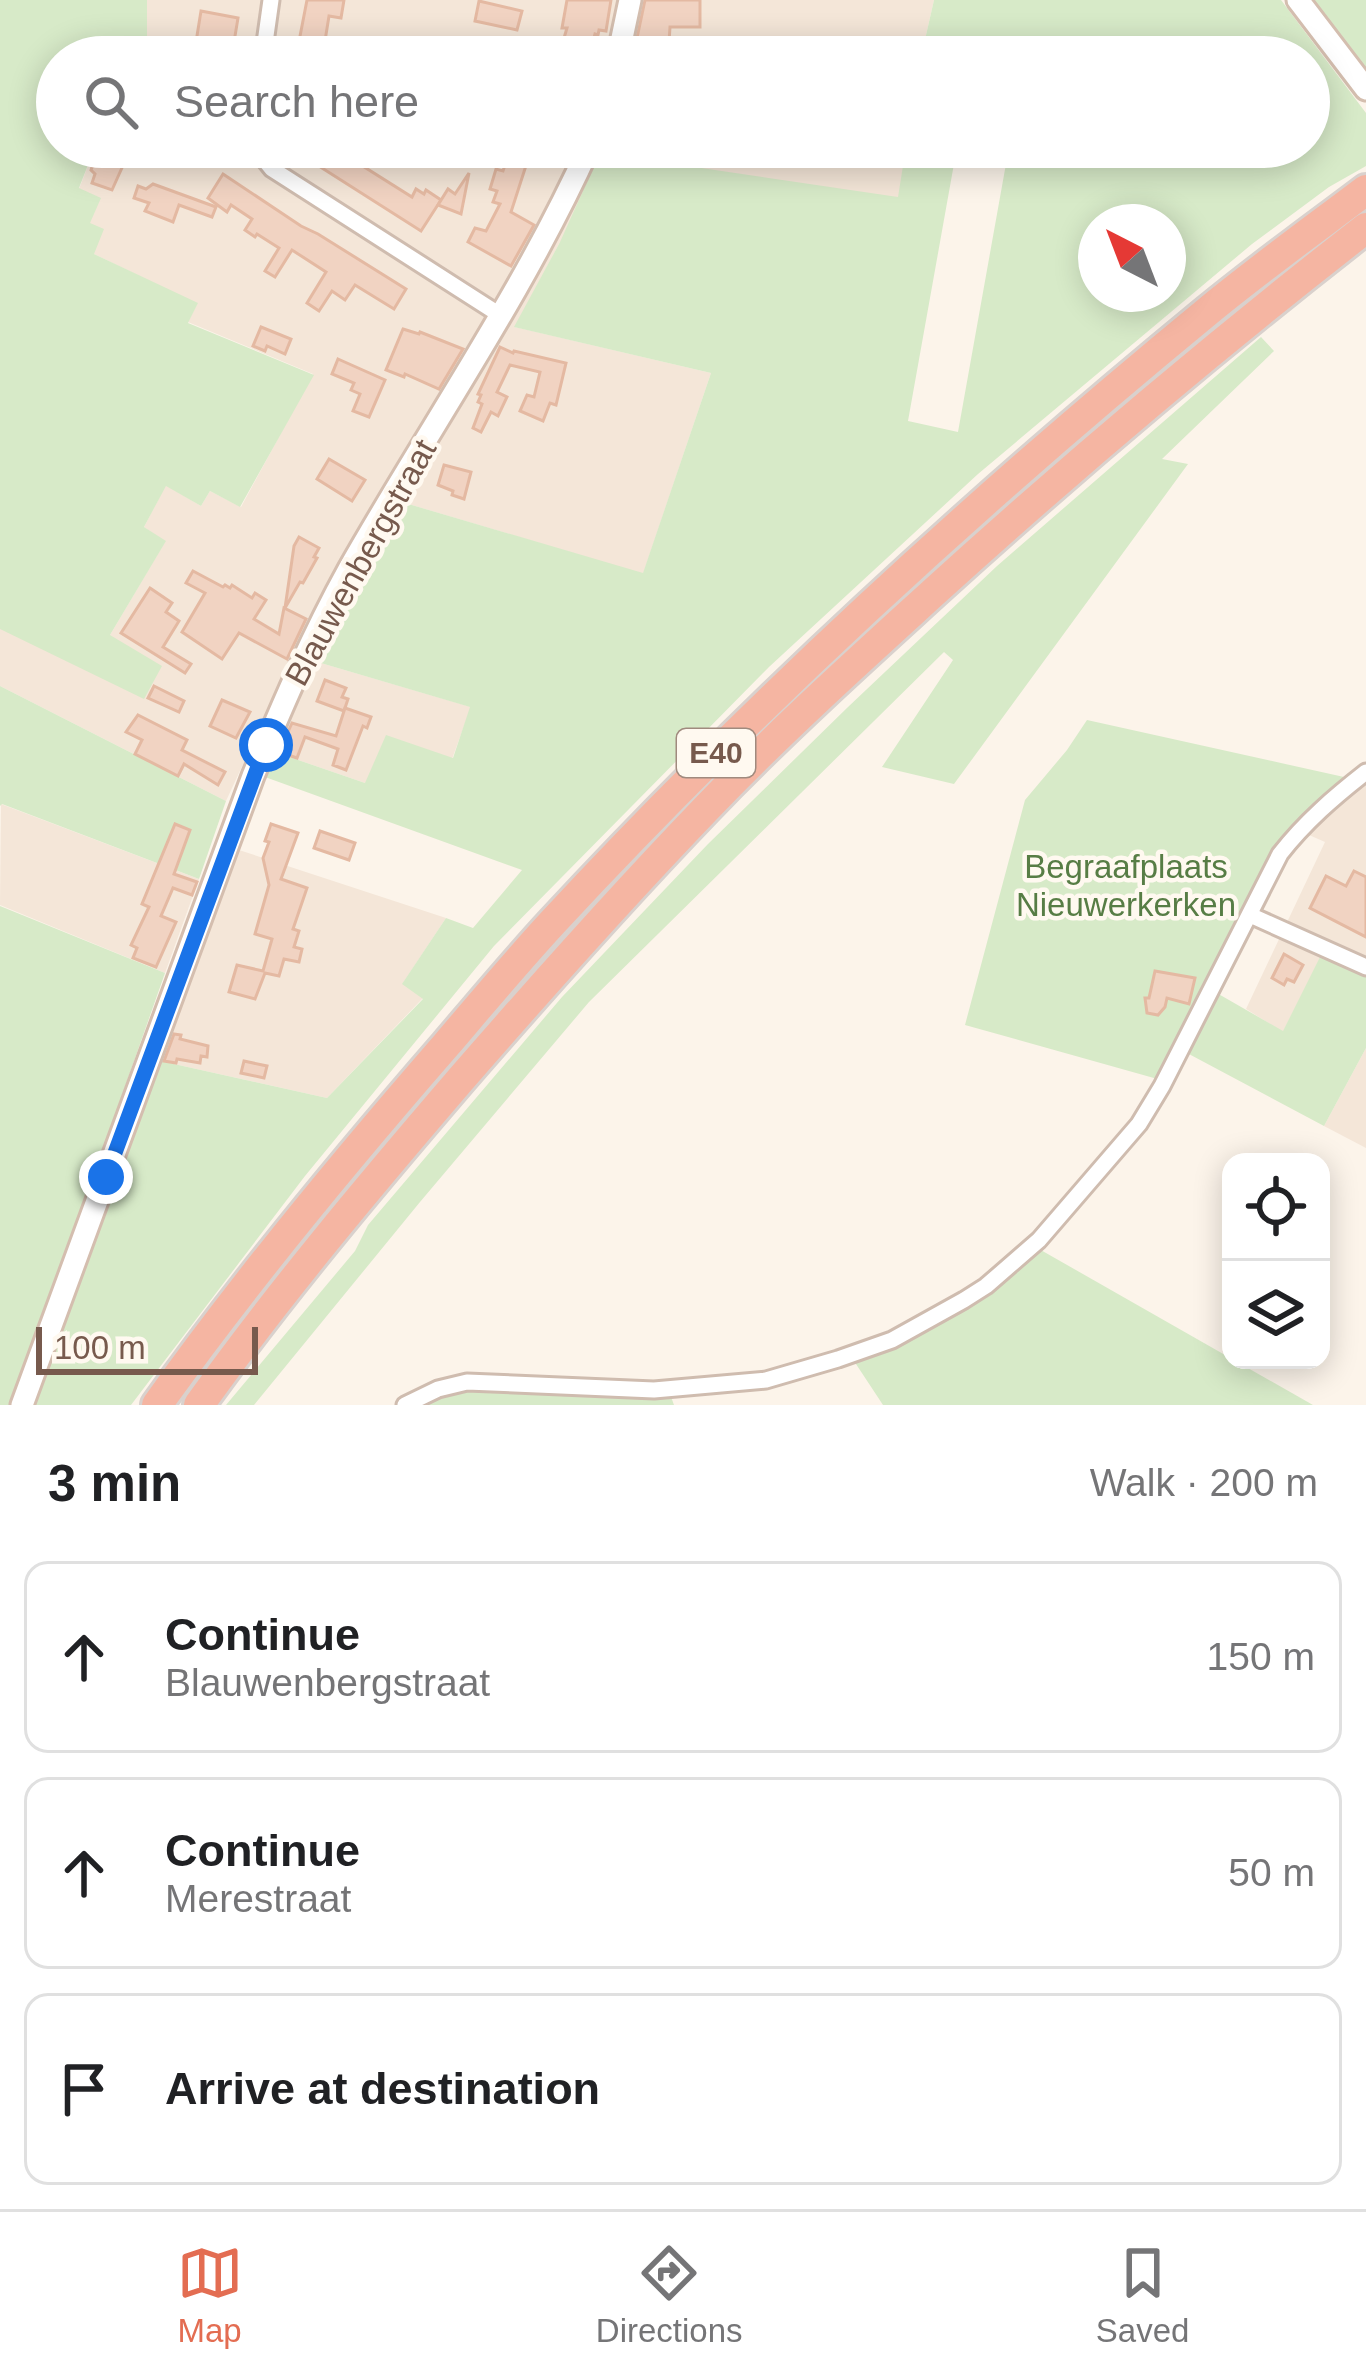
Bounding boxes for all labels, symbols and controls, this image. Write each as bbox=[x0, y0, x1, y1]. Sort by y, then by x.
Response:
search box bbox=[36, 36, 1330, 168]
icon: search bbox=[78, 69, 144, 135]
text: Search here bbox=[174, 76, 419, 127]
north arrow bbox=[1078, 204, 1186, 312]
street label: Blauwenbergstraat bbox=[278, 433, 443, 692]
route start bbox=[239, 718, 293, 772]
road number: E40 bbox=[677, 729, 755, 777]
park label: Begraafplaats Nieuwerkerken bbox=[1016, 848, 1236, 923]
route end bbox=[79, 1150, 133, 1204]
map controls bbox=[1222, 1153, 1330, 1369]
button: locate bbox=[1222, 1153, 1330, 1261]
button: layers bbox=[1222, 1261, 1330, 1369]
scale bar bbox=[36, 1321, 258, 1374]
text: 100 m bbox=[54, 1329, 146, 1366]
text: 3 min bbox=[48, 1455, 181, 1512]
text: Walk · 200 m bbox=[1090, 1461, 1318, 1504]
text: Continue bbox=[165, 1609, 360, 1660]
icon: ahead bbox=[51, 1624, 117, 1690]
text: 150 m bbox=[1207, 1635, 1315, 1678]
text: Blauwenbergstraat bbox=[165, 1661, 490, 1704]
text: Continue bbox=[165, 1825, 360, 1876]
icon: ahead bbox=[51, 1840, 117, 1906]
text: 50 m bbox=[1228, 1851, 1315, 1894]
text: Merestraat bbox=[165, 1877, 351, 1920]
icon: arrive bbox=[51, 2056, 117, 2122]
text: Arrive at destination bbox=[165, 2063, 600, 2114]
tab: Map bbox=[177, 2240, 243, 2350]
tab: Directions bbox=[596, 2240, 743, 2350]
tab: Saved bbox=[1096, 2240, 1189, 2350]

